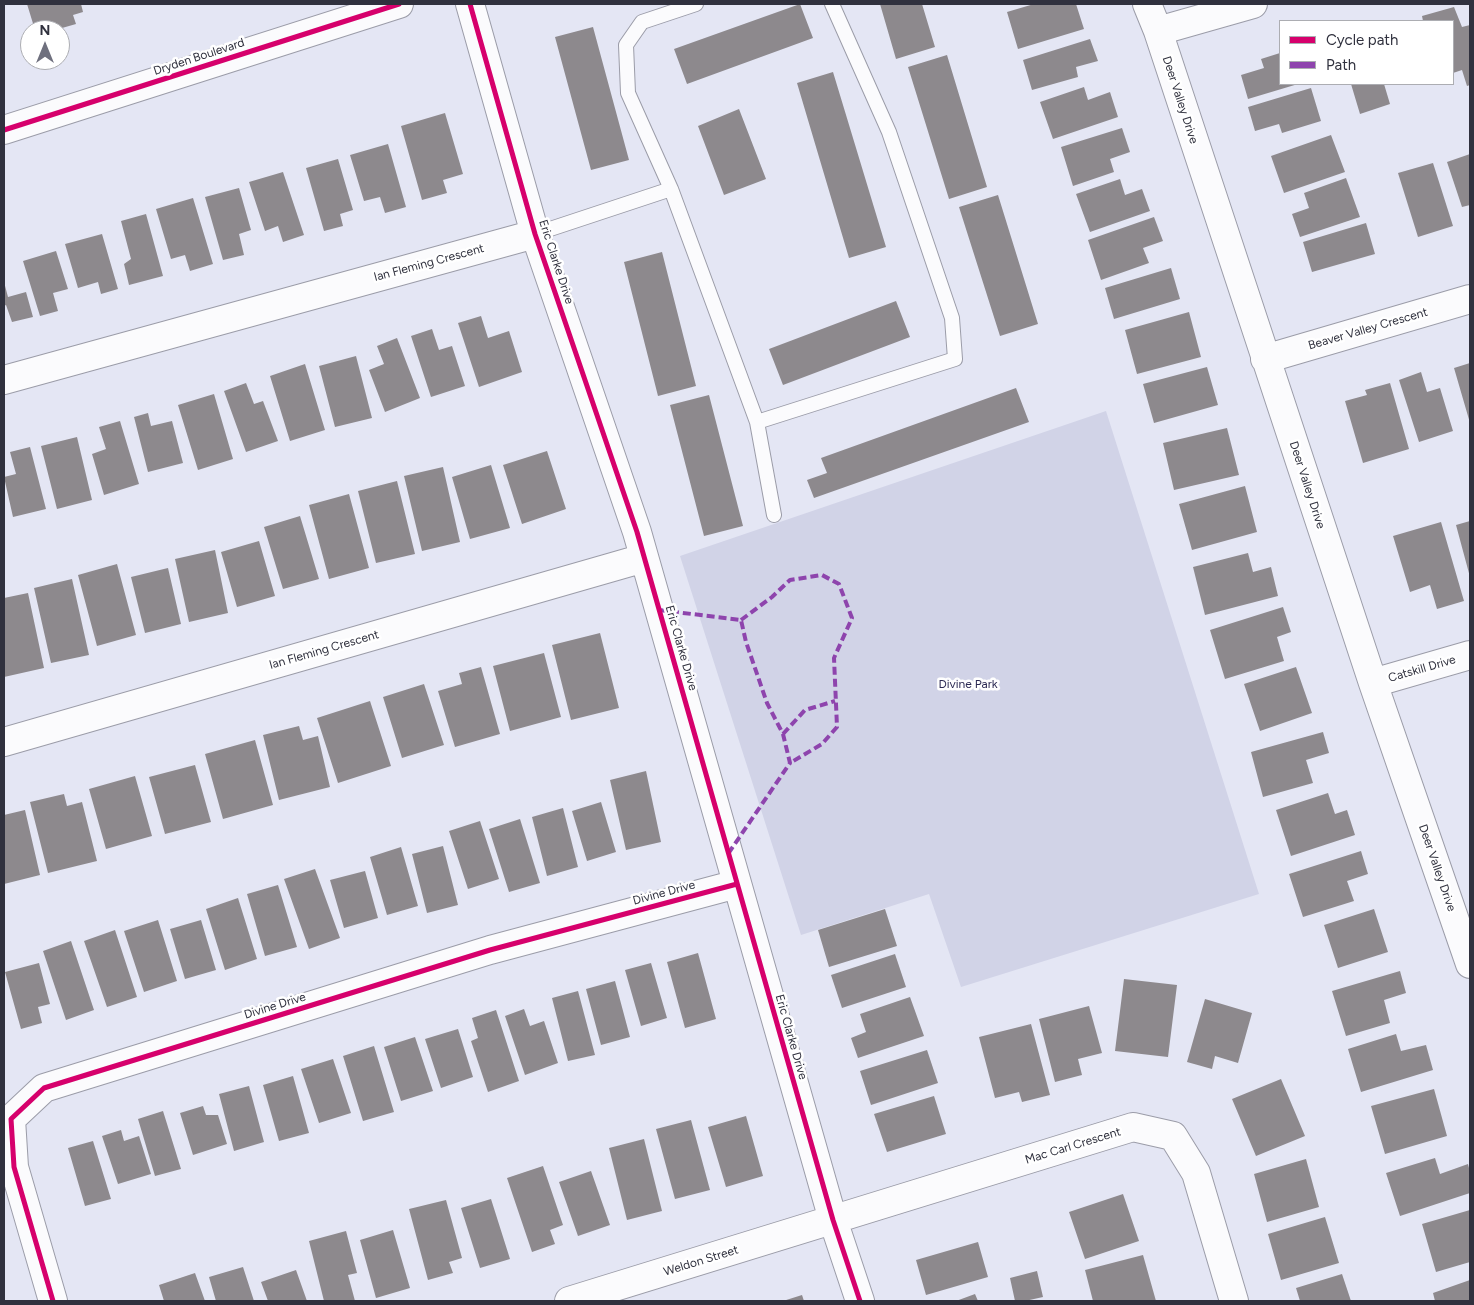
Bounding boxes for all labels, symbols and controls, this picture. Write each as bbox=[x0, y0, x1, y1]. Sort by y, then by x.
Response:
north arrow bbox=[20, 20, 70, 70]
legend bbox=[1279, 20, 1454, 85]
text: N bbox=[40, 22, 50, 39]
text: Cycle path bbox=[1326, 31, 1398, 49]
street label: Dryden Boulevard bbox=[152, 35, 246, 79]
street label: Deer Valley Drive bbox=[1159, 54, 1201, 146]
text: Path bbox=[1326, 56, 1356, 74]
street label: Eric Clarke Drive bbox=[536, 218, 576, 306]
street label: Ian Fleming Crescent bbox=[372, 241, 486, 285]
street label: Beaver Valley Crescent bbox=[1307, 305, 1429, 353]
street label: Deer Valley Drive bbox=[1286, 439, 1328, 531]
street label: Eric Clarke Drive bbox=[662, 604, 700, 692]
street label: Ian Fleming Crescent bbox=[267, 627, 381, 673]
street label: Catskill Drive bbox=[1387, 653, 1457, 685]
park label: Divine Park bbox=[938, 677, 998, 691]
street label: Deer Valley Drive bbox=[1415, 823, 1459, 913]
street label: Divine Drive bbox=[631, 878, 697, 908]
street label: Divine Drive bbox=[242, 990, 308, 1022]
street label: Eric Clarke Drive bbox=[772, 993, 810, 1081]
street label: Mac Carl Crescent bbox=[1023, 1125, 1123, 1167]
street label: Weldon Street bbox=[662, 1243, 740, 1279]

